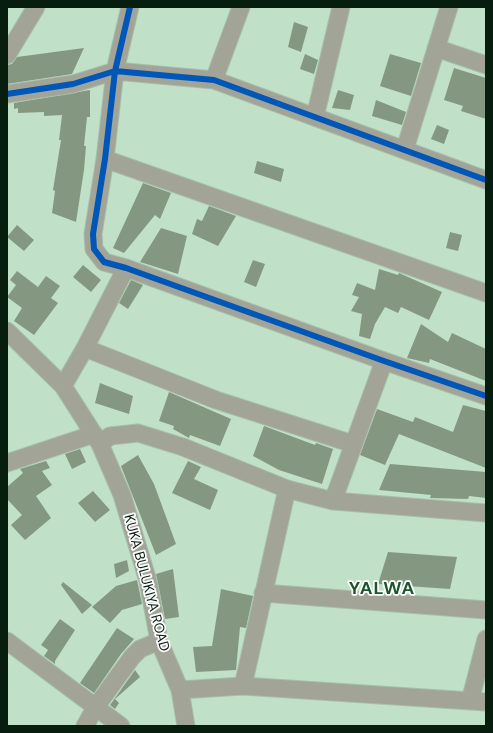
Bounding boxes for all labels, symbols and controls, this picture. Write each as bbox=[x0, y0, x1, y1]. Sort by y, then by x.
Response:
street label: KUKA BULUKIYA ROAD bbox=[120, 513, 172, 653]
district label: YALWA bbox=[349, 578, 415, 600]

